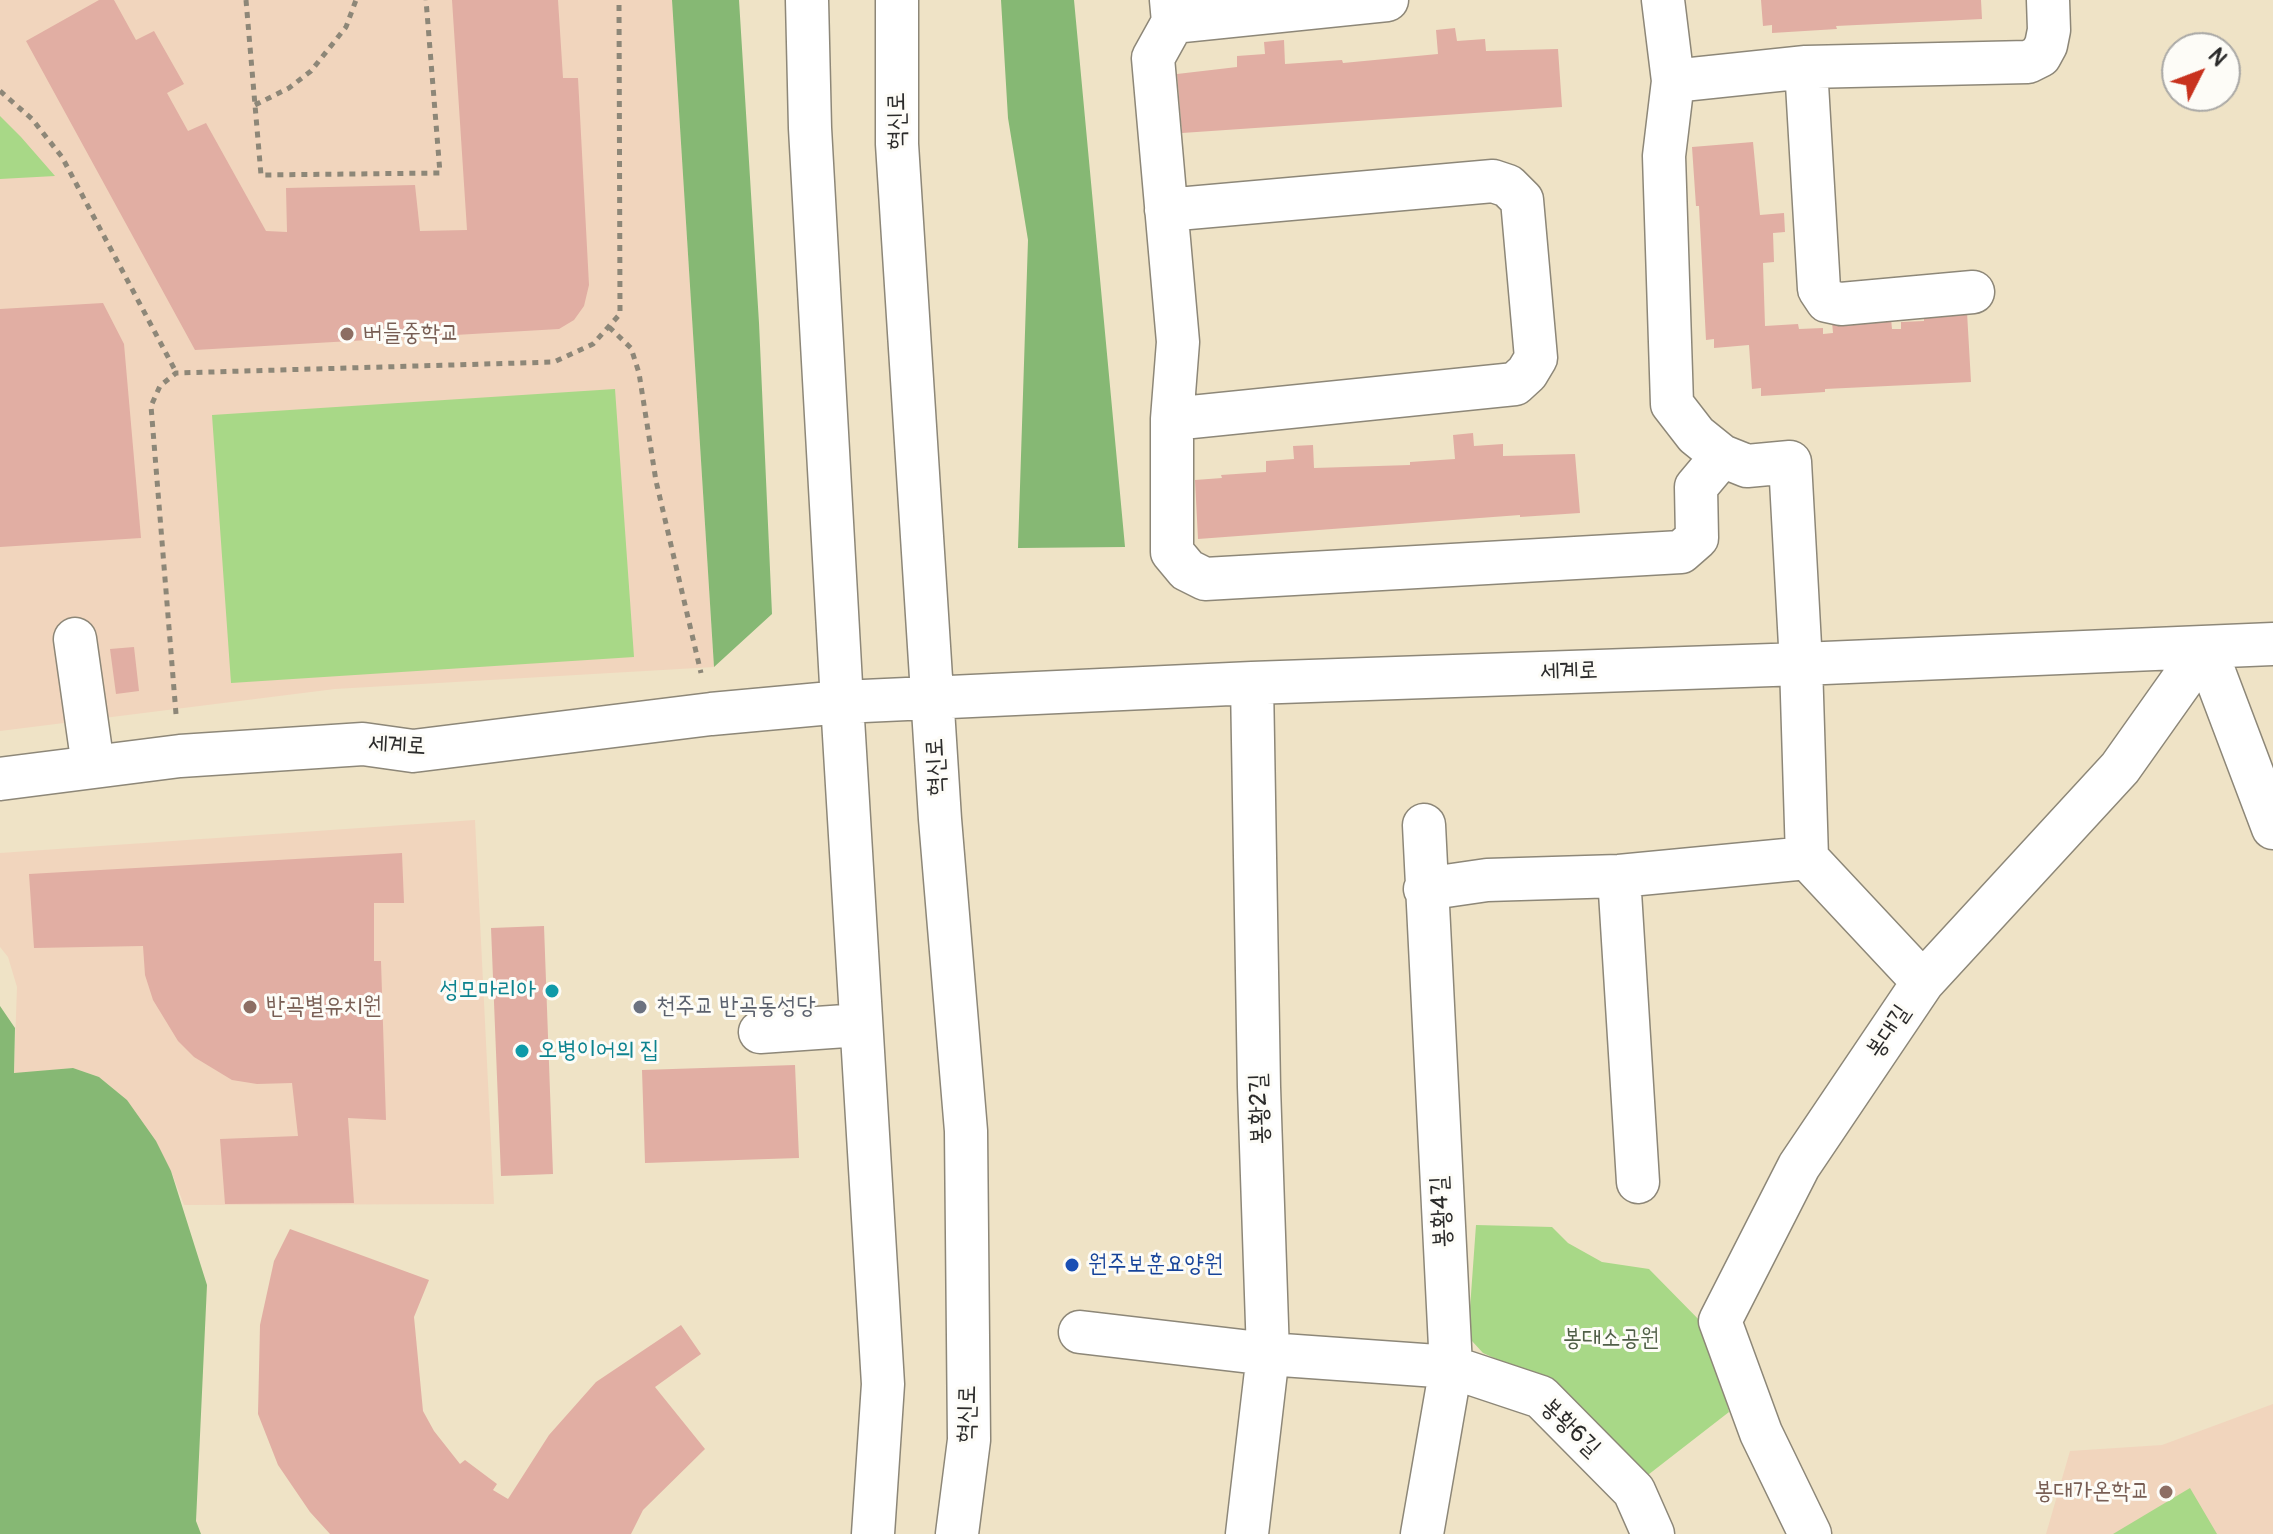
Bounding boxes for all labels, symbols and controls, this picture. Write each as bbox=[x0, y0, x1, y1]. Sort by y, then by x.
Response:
north arrow bbox=[2161, 32, 2241, 112]
text: N bbox=[2202, 42, 2233, 72]
street label: 혁신로 bbox=[883, 92, 913, 150]
place label: 버들중학교 bbox=[363, 320, 460, 348]
marker: 버들중학교 bbox=[338, 325, 356, 343]
street label: 세계로 bbox=[1540, 657, 1598, 687]
street label: 세계로 bbox=[367, 730, 427, 762]
street label: 혁신로 bbox=[921, 737, 953, 797]
place label: 성모마리아 bbox=[439, 977, 536, 1005]
marker: 성모마리아 bbox=[543, 982, 561, 1000]
place label: 반곡별유치원 bbox=[266, 993, 382, 1021]
place label: 천주교 반곡동성당 bbox=[656, 993, 816, 1021]
marker: 반곡별유치원 bbox=[241, 998, 259, 1016]
marker: 천주교 반곡동성당 bbox=[631, 998, 649, 1016]
street label: 봉대길 bbox=[1861, 1000, 1917, 1064]
place label: 오병이어의 집 bbox=[538, 1037, 659, 1065]
marker: 오병이어의 집 bbox=[513, 1042, 531, 1060]
street label: 봉황2길 bbox=[1244, 1073, 1276, 1145]
street label: 봉황4길 bbox=[1426, 1175, 1458, 1249]
place label: 원주보훈요양원 bbox=[1088, 1251, 1223, 1279]
marker: 원주보훈요양원 bbox=[1063, 1256, 1081, 1274]
park label: 봉대소공원 bbox=[1563, 1325, 1659, 1353]
street label: 혁신로 bbox=[953, 1385, 983, 1443]
street label: 봉황6길 bbox=[1534, 1393, 1606, 1463]
place label: 봉대가온학교 bbox=[2034, 1478, 2150, 1506]
marker: 봉대가온학교 bbox=[2157, 1483, 2175, 1501]

